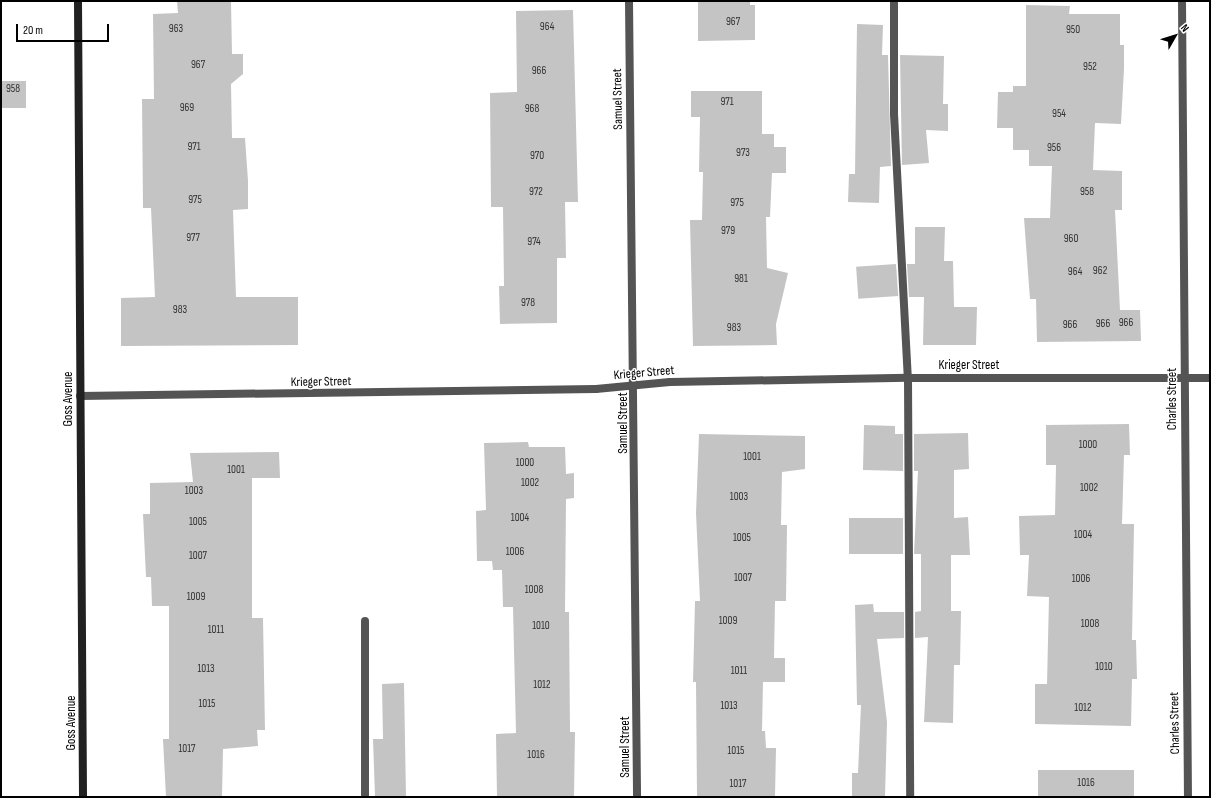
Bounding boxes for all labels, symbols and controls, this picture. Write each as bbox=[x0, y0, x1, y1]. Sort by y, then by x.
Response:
house number: 967 bbox=[726, 15, 740, 29]
scale bar bbox=[18, 16, 111, 42]
north arrow bbox=[1155, 16, 1195, 56]
house number: 964 bbox=[540, 20, 554, 34]
house number: 963 bbox=[169, 22, 183, 36]
text: N bbox=[1178, 22, 1192, 35]
text: 20 m bbox=[23, 23, 43, 38]
house number: 950 bbox=[1066, 23, 1080, 37]
house number: 967 bbox=[191, 58, 205, 72]
house number: 952 bbox=[1083, 60, 1097, 74]
house number: 966 bbox=[532, 64, 546, 78]
street label: Samuel Street bbox=[610, 68, 626, 130]
house number: 958 bbox=[6, 82, 20, 96]
house number: 971 bbox=[720, 95, 734, 109]
house number: 969 bbox=[180, 101, 194, 115]
house number: 968 bbox=[525, 102, 539, 116]
house number: 954 bbox=[1052, 107, 1066, 121]
house number: 971 bbox=[187, 140, 201, 154]
house number: 956 bbox=[1047, 141, 1061, 155]
house number: 973 bbox=[736, 146, 750, 160]
house number: 970 bbox=[530, 149, 544, 163]
house number: 972 bbox=[529, 185, 543, 199]
house number: 958 bbox=[1080, 185, 1094, 199]
house number: 975 bbox=[188, 193, 202, 207]
house number: 975 bbox=[730, 196, 744, 210]
house number: 979 bbox=[721, 224, 735, 238]
house number: 977 bbox=[186, 231, 200, 245]
house number: 960 bbox=[1064, 232, 1078, 246]
house number: 974 bbox=[527, 235, 541, 249]
house number: 962 bbox=[1093, 264, 1107, 278]
house number: 964 bbox=[1068, 265, 1082, 279]
house number: 981 bbox=[734, 272, 748, 286]
house number: 978 bbox=[521, 296, 535, 310]
house number: 983 bbox=[173, 303, 187, 317]
house number: 966 bbox=[1119, 316, 1133, 330]
house number: 966 bbox=[1096, 317, 1110, 331]
house number: 966 bbox=[1063, 318, 1077, 332]
house number: 983 bbox=[727, 321, 741, 335]
street label: Krieger Street bbox=[939, 357, 999, 373]
street label: Krieger Street bbox=[613, 363, 675, 383]
street label: Charles Street bbox=[1164, 368, 1180, 430]
street label: Goss Avenue bbox=[60, 372, 76, 426]
street label: Krieger Street bbox=[290, 374, 352, 390]
street label: Samuel Street bbox=[615, 392, 631, 454]
house number: 1000 bbox=[1079, 438, 1097, 452]
house number: 1001 bbox=[743, 450, 761, 464]
house number: 1000 bbox=[516, 456, 534, 470]
house number: 1001 bbox=[227, 463, 245, 477]
house number: 1002 bbox=[521, 476, 539, 490]
house number: 1002 bbox=[1080, 481, 1098, 495]
house number: 1003 bbox=[185, 484, 203, 498]
house number: 1003 bbox=[730, 490, 748, 504]
house number: 1004 bbox=[511, 511, 529, 525]
house number: 1005 bbox=[189, 515, 207, 529]
house number: 1004 bbox=[1074, 528, 1092, 542]
house number: 1005 bbox=[733, 531, 751, 545]
house number: 1006 bbox=[506, 545, 524, 559]
house number: 1007 bbox=[189, 549, 207, 563]
house number: 1007 bbox=[734, 571, 752, 585]
house number: 1006 bbox=[1072, 572, 1090, 586]
house number: 1008 bbox=[525, 583, 543, 597]
house number: 1009 bbox=[187, 590, 205, 604]
house number: 1009 bbox=[719, 614, 737, 628]
house number: 1008 bbox=[1081, 617, 1099, 631]
house number: 1010 bbox=[532, 619, 550, 633]
house number: 1011 bbox=[208, 623, 224, 637]
house number: 1010 bbox=[1095, 660, 1113, 674]
house number: 1013 bbox=[197, 662, 215, 676]
house number: 1011 bbox=[731, 664, 747, 678]
house number: 1012 bbox=[533, 678, 551, 692]
street label: Charles Street bbox=[1167, 692, 1183, 754]
street label: Goss Avenue bbox=[63, 696, 79, 750]
house number: 1015 bbox=[198, 697, 216, 711]
house number: 1013 bbox=[720, 699, 738, 713]
house number: 1012 bbox=[1074, 701, 1092, 715]
street label: Samuel Street bbox=[617, 716, 633, 778]
house number: 1017 bbox=[179, 742, 195, 756]
house number: 1015 bbox=[727, 744, 745, 758]
house number: 1016 bbox=[527, 748, 545, 762]
house number: 1016 bbox=[1077, 776, 1095, 790]
house number: 1017 bbox=[730, 777, 746, 791]

